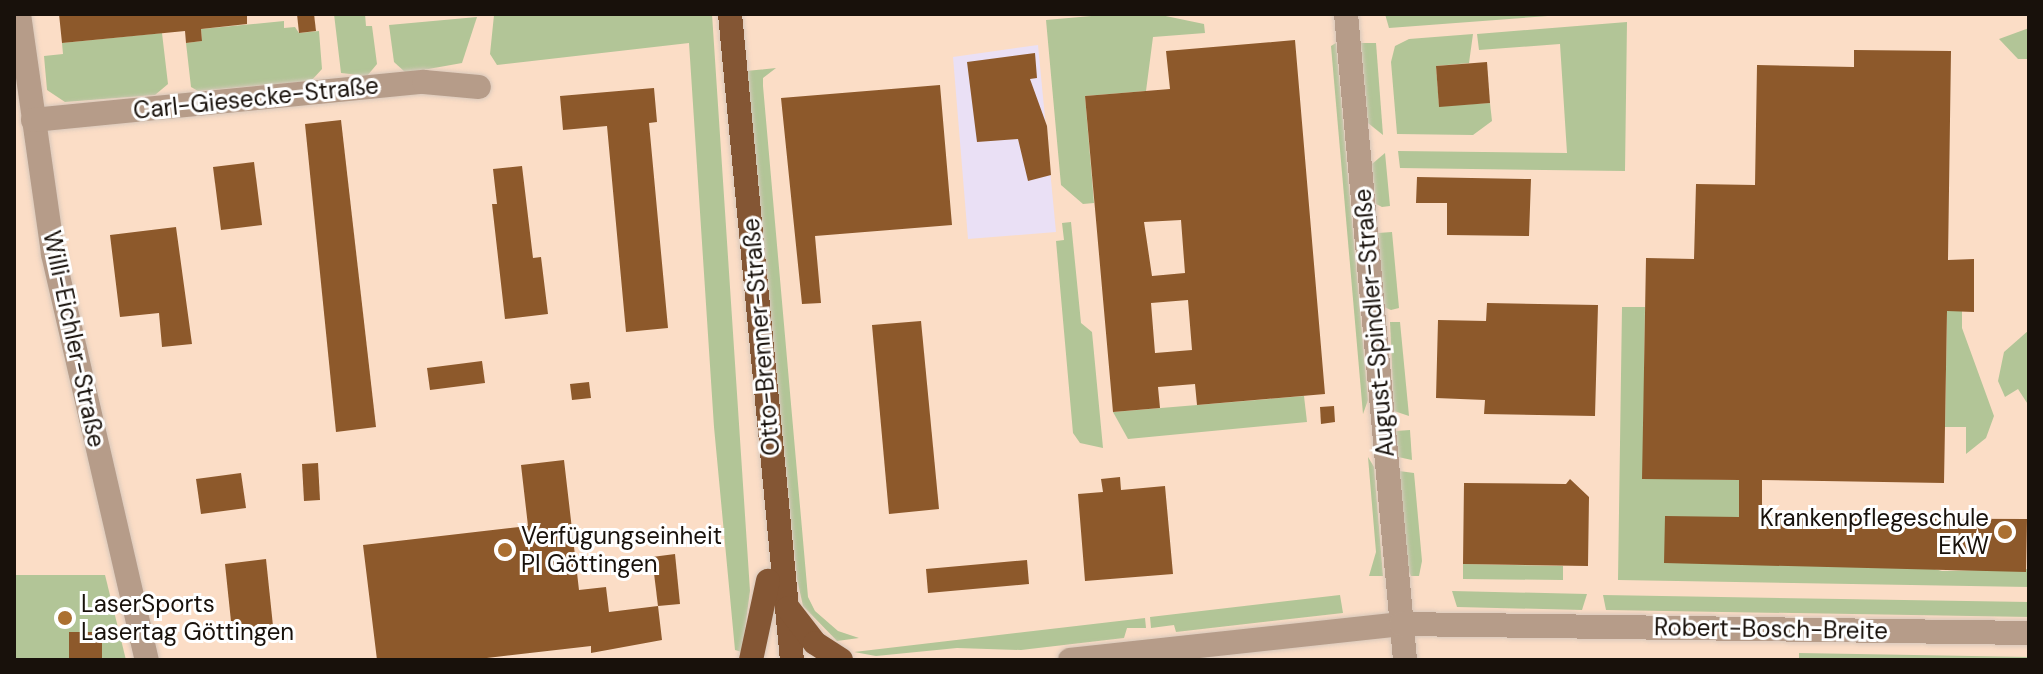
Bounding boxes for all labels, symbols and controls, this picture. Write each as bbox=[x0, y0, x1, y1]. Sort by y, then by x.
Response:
street label: Carl-Giesecke-Straße bbox=[132, 71, 380, 125]
street label: August-Spindler-Straße bbox=[1348, 188, 1400, 458]
street label: Otto-Brenner-Straße bbox=[736, 217, 786, 457]
street label: Willi-Eichler-Straße bbox=[37, 228, 111, 450]
place label: Krankenpflegeschule EKW bbox=[1760, 504, 1989, 560]
place label: Verfügungseinheit PI Göttingen bbox=[521, 522, 722, 578]
marker: Krankenpflegeschule EKW bbox=[1996, 523, 2014, 541]
marker: Verfügungseinheit PI Göttingen bbox=[496, 541, 514, 559]
place label: LaserSports Lasertag Göttingen bbox=[81, 590, 294, 646]
marker: LaserSports Lasertag Göttingen bbox=[56, 609, 74, 627]
street label: Robert-Bosch-Breite bbox=[1654, 613, 1888, 645]

